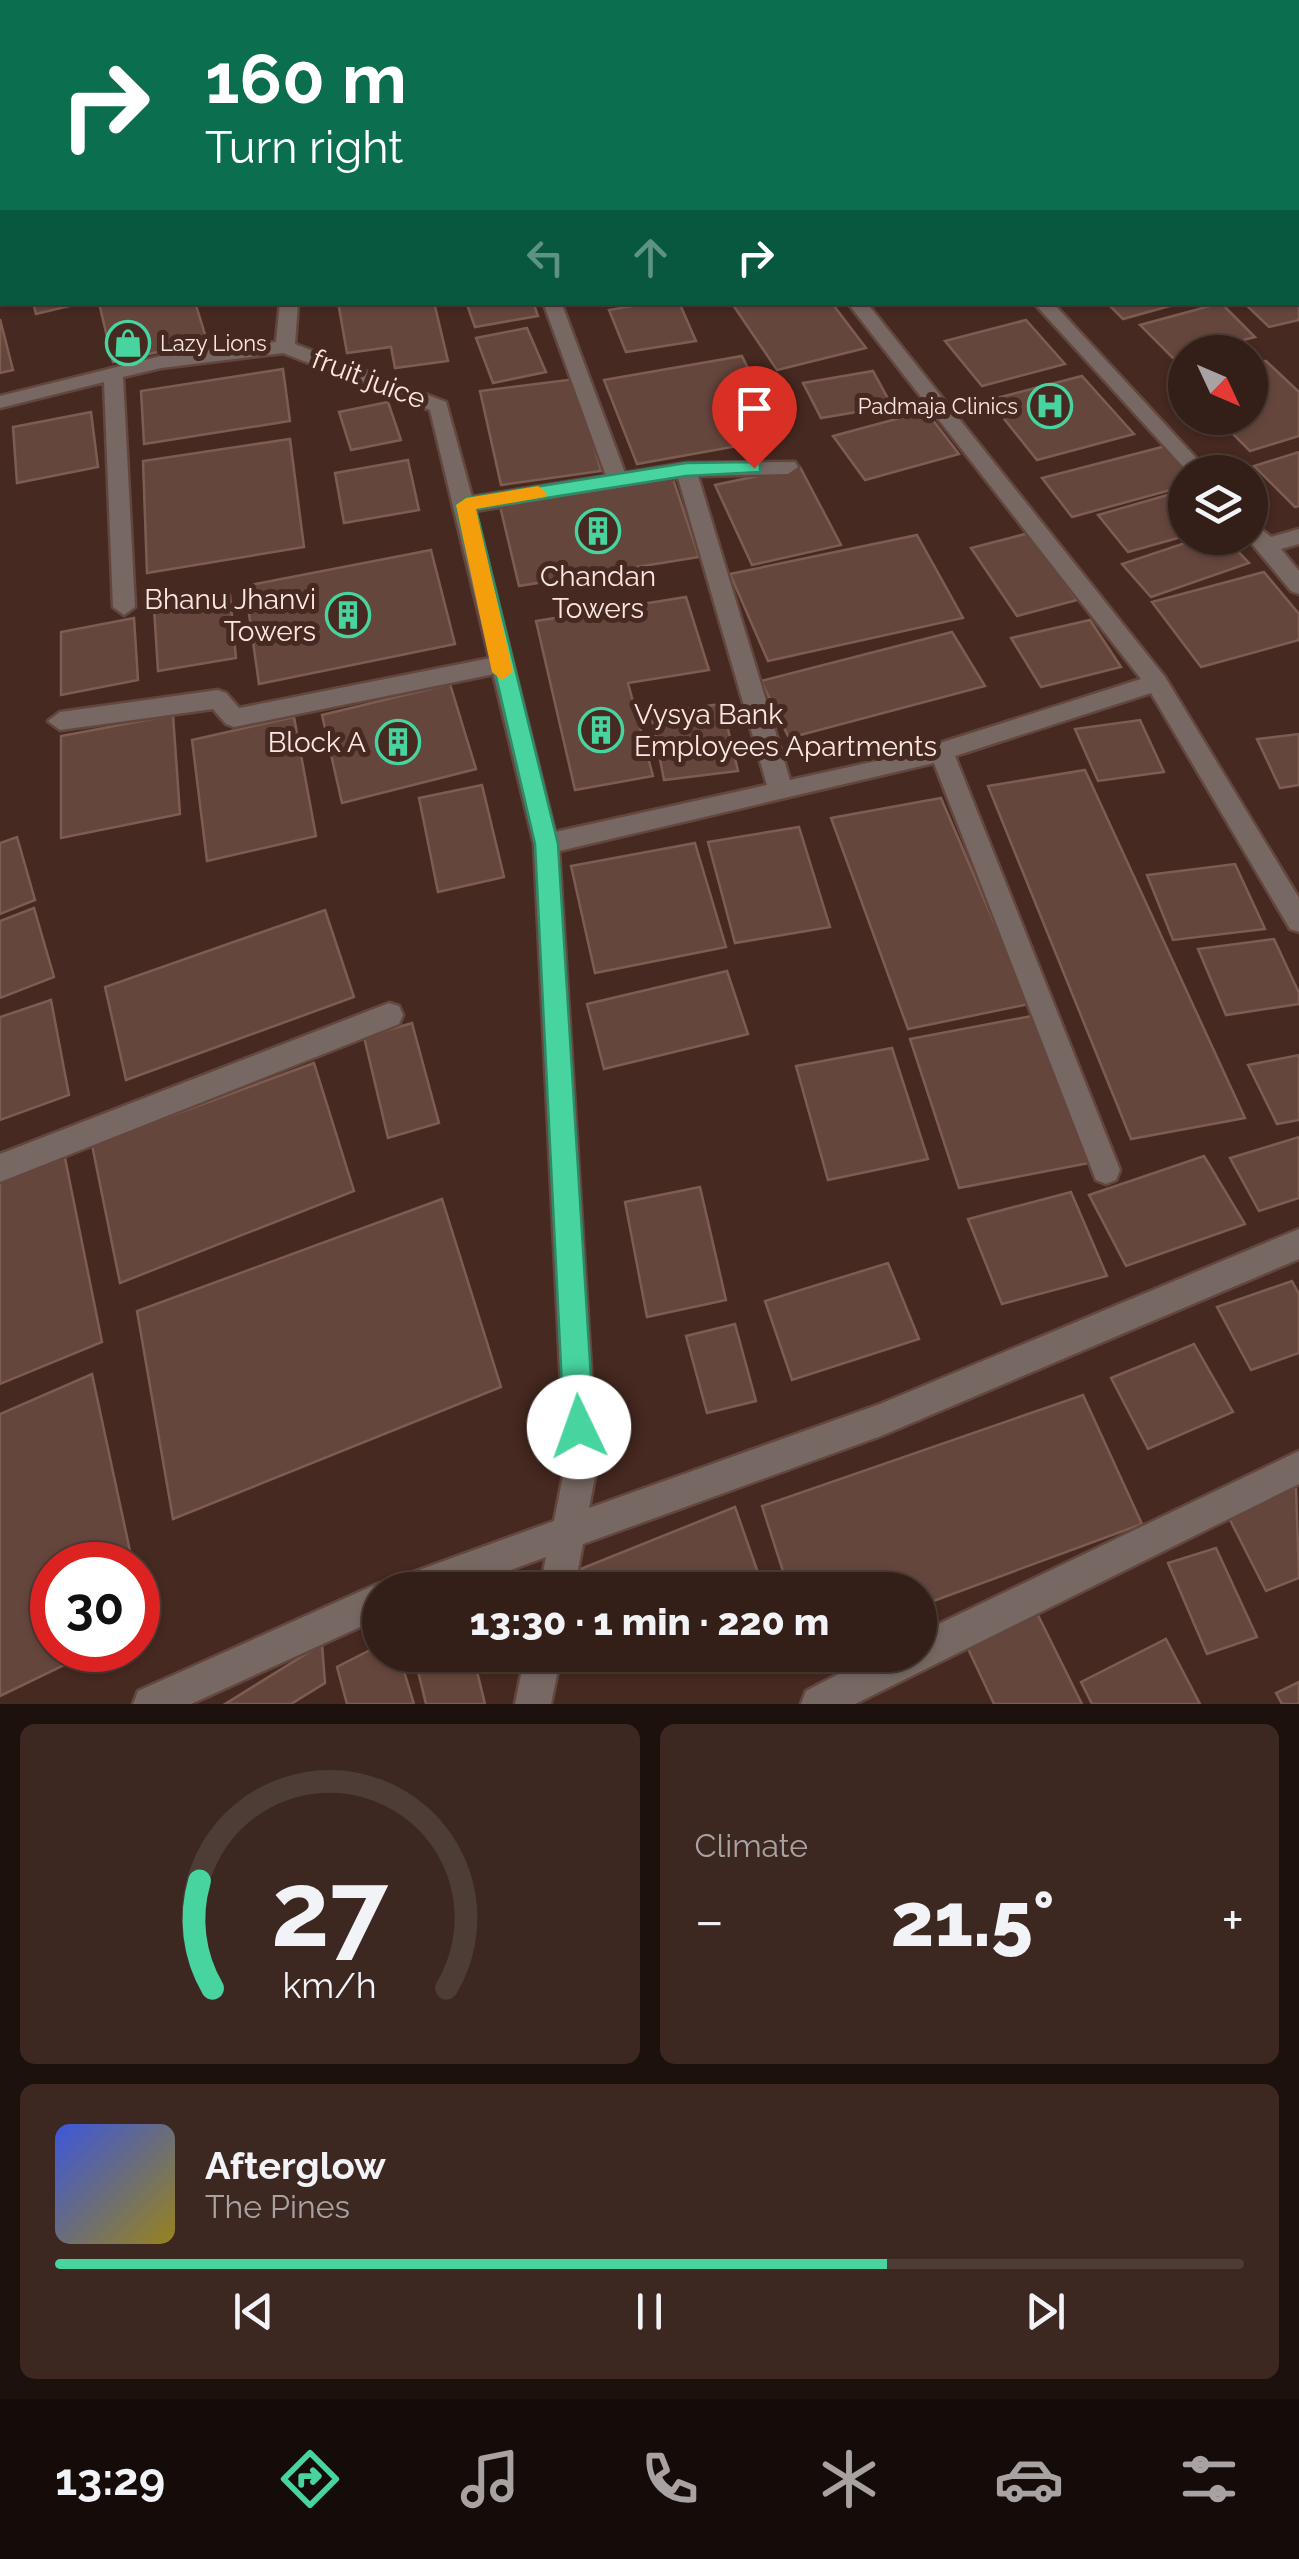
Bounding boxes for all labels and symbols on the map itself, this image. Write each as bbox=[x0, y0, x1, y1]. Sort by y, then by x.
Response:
shop icon: Lazy Lions bbox=[105, 320, 151, 366]
place label: Lazy Lions bbox=[160, 330, 267, 356]
north arrow bbox=[1168, 335, 1268, 435]
street label: fruit juice bbox=[308, 342, 430, 416]
pin bbox=[712, 366, 797, 469]
hospital icon: Padmaja Clinics bbox=[1027, 383, 1073, 429]
place label: Padmaja Clinics bbox=[858, 393, 1018, 419]
building icon: Chandan Towers bbox=[575, 508, 621, 554]
place label: Chandan Towers bbox=[540, 560, 656, 625]
place label: Bhanu Jhanvi Towers bbox=[144, 583, 316, 648]
building icon: Bhanu Jhanvi Towers bbox=[325, 592, 371, 638]
place label: Vysya Bank Employees Apartments bbox=[634, 698, 937, 763]
building icon: Vysya Bank Employees Apartments bbox=[578, 707, 624, 753]
building icon: Block A bbox=[375, 719, 421, 765]
place label: Block A bbox=[268, 726, 366, 759]
position arrow bbox=[527, 1375, 631, 1479]
speed limit sign: 30 bbox=[30, 1542, 160, 1672]

